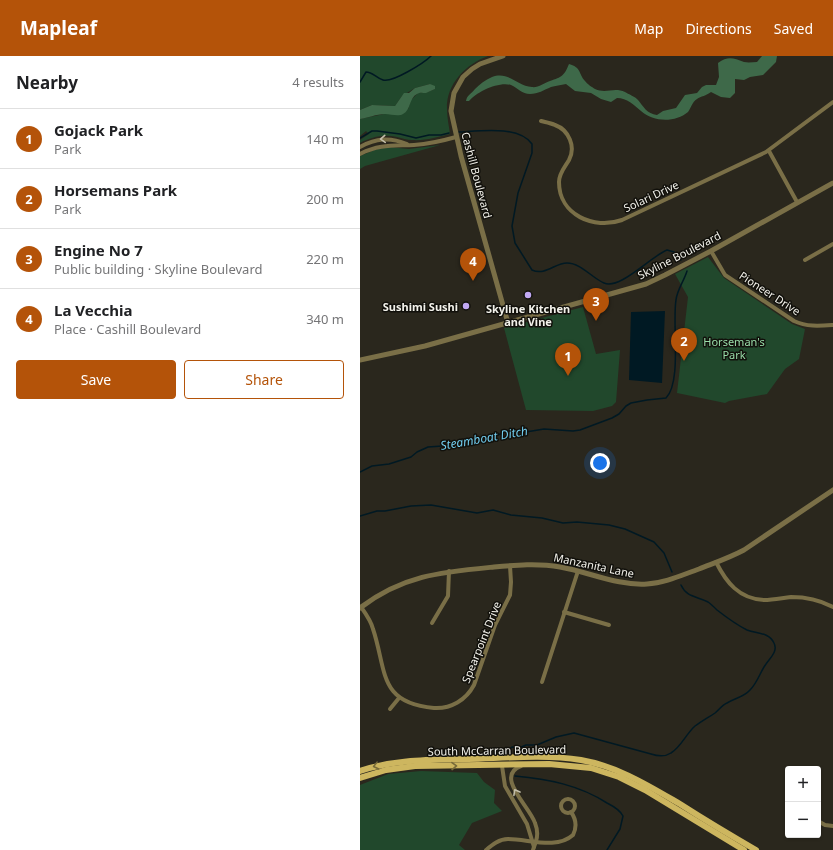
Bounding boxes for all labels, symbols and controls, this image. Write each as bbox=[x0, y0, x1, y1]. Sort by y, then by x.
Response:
text: Mapleaf bbox=[20, 15, 97, 41]
text: Map bbox=[634, 19, 663, 38]
text: Directions bbox=[685, 19, 752, 38]
text: Saved bbox=[774, 19, 813, 38]
text: Nearby bbox=[16, 71, 78, 94]
text: 4 results bbox=[292, 73, 344, 91]
text: Gojack Park bbox=[54, 120, 143, 140]
text: 1 bbox=[25, 130, 33, 148]
text: 140 m bbox=[306, 130, 344, 148]
street label: Cashill Boulevard bbox=[458, 130, 496, 220]
one-way arrow bbox=[380, 135, 386, 144]
text: Park bbox=[54, 140, 81, 158]
street label: Solari Drive bbox=[621, 177, 681, 215]
text: Horsemans Park bbox=[54, 180, 177, 200]
text: 2 bbox=[25, 190, 33, 208]
text: 200 m bbox=[306, 190, 344, 208]
text: Park bbox=[54, 200, 81, 218]
street label: Skyline Boulevard bbox=[635, 228, 723, 282]
text: Engine No 7 bbox=[54, 240, 143, 260]
pin: 4 bbox=[460, 248, 486, 281]
text: 3 bbox=[25, 250, 33, 268]
text: 220 m bbox=[306, 250, 344, 268]
text: Public building · Skyline Boulevard bbox=[54, 260, 263, 278]
street label: Pioneer Drive bbox=[737, 268, 803, 318]
pin: 3 bbox=[583, 288, 609, 321]
marker: Skyline Kitchen and Vine bbox=[523, 290, 533, 300]
place label: Sushimi Sushi bbox=[383, 299, 458, 314]
text: La Vecchia bbox=[54, 300, 132, 320]
marker: Sushimi Sushi bbox=[461, 301, 471, 311]
place label: Skyline Kitchen and Vine bbox=[486, 301, 570, 329]
text: 4 bbox=[25, 310, 33, 328]
text: 340 m bbox=[306, 310, 344, 328]
text: Place · Cashill Boulevard bbox=[54, 320, 201, 338]
pin: 2 bbox=[671, 328, 697, 361]
park label: Horseman's Park bbox=[703, 334, 765, 362]
pin: 1 bbox=[555, 343, 581, 376]
button: Save bbox=[16, 360, 176, 399]
button: Share bbox=[184, 360, 344, 399]
water label: Steamboat Ditch bbox=[439, 422, 529, 454]
your location bbox=[590, 453, 610, 473]
street label: Manzanita Lane bbox=[552, 549, 636, 581]
street label: Spearpoint Drive bbox=[458, 599, 504, 685]
street label: South McCarran Boulevard bbox=[428, 741, 566, 759]
one-way arrow bbox=[373, 761, 380, 770]
one-way arrow bbox=[451, 762, 457, 770]
map controls bbox=[785, 766, 821, 838]
button: + bbox=[785, 766, 821, 802]
one-way arrow bbox=[514, 789, 521, 796]
button: − bbox=[785, 802, 821, 838]

